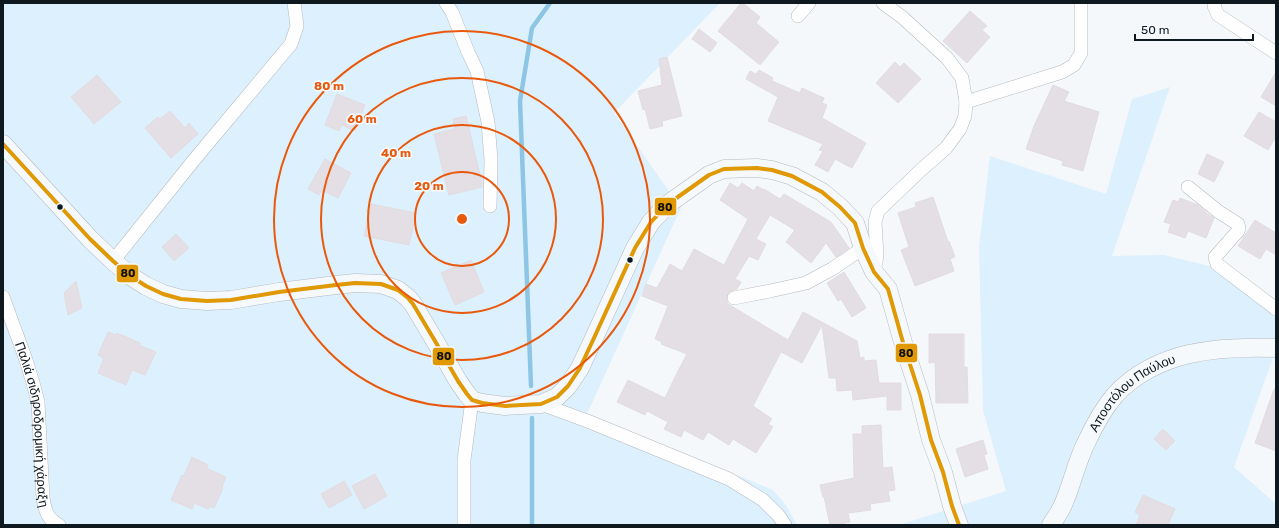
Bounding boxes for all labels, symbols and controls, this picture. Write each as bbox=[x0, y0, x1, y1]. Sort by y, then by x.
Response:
scale bar bbox=[1135, 16, 1253, 42]
text: 50 m bbox=[1141, 23, 1169, 37]
text: 80 m bbox=[314, 79, 344, 93]
text: 60 m bbox=[347, 112, 377, 126]
text: 40 m bbox=[381, 146, 411, 160]
text: 20 m bbox=[414, 179, 444, 193]
line badge: 80 bbox=[654, 197, 677, 216]
text: 80 bbox=[658, 201, 672, 214]
unlabelled marker bbox=[55, 202, 65, 212]
centre of rings bbox=[455, 212, 469, 226]
unlabelled marker bbox=[625, 255, 635, 265]
line badge: 80 bbox=[116, 264, 139, 283]
text: 80 bbox=[121, 267, 135, 280]
street label: Παλιά σιδηροδρομική χάραξη bbox=[12, 339, 52, 509]
line badge: 80 bbox=[895, 343, 918, 363]
line badge: 80 bbox=[432, 347, 455, 366]
text: 80 bbox=[899, 347, 913, 360]
text: 80 bbox=[437, 350, 451, 363]
street label: Αποστόλου Παύλου bbox=[1085, 351, 1177, 434]

